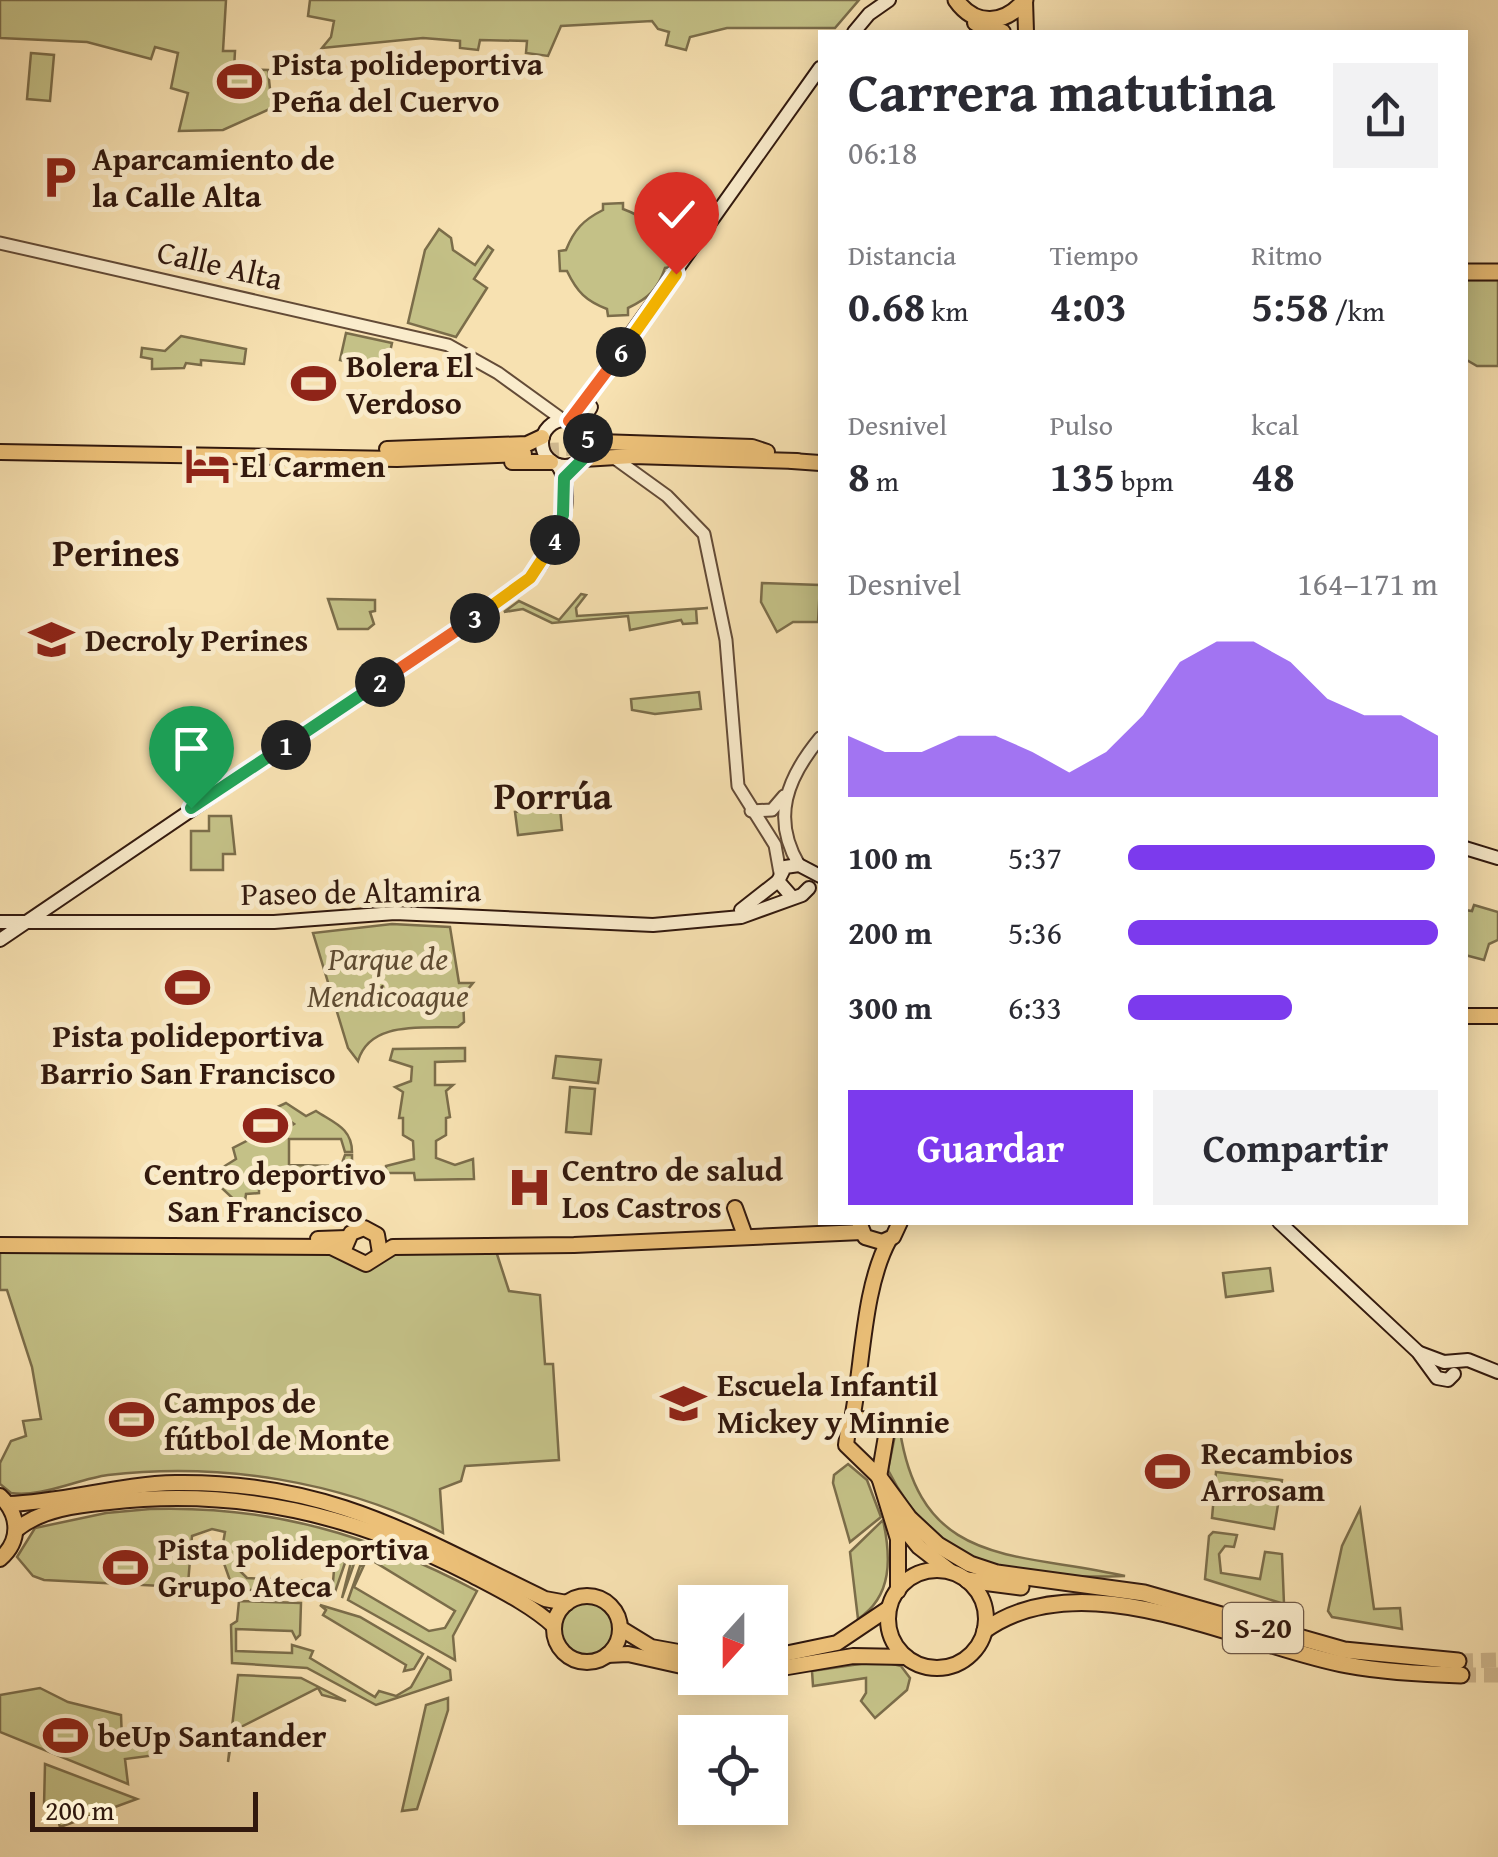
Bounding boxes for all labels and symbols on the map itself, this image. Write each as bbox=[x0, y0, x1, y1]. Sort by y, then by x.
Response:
place label: Pista polideportiva Peña del Cuervo bbox=[272, 40, 544, 124]
sports icon: Pista polideportiva Peña del Cuervo bbox=[215, 58, 263, 106]
place label: Aparcamiento de la Calle Alta bbox=[92, 135, 335, 219]
parking icon: Aparcamiento de la Calle Alta bbox=[35, 153, 83, 201]
pin bbox=[634, 172, 719, 275]
street label: Calle Alta bbox=[153, 227, 287, 302]
pin: 6 bbox=[596, 327, 646, 377]
place label: Bolera El Verdoso bbox=[346, 342, 473, 426]
sports icon: Bolera El Verdoso bbox=[289, 360, 337, 408]
pin: 5 bbox=[563, 413, 613, 463]
hotel icon: El Carmen bbox=[183, 442, 231, 490]
place label: El Carmen bbox=[240, 442, 385, 489]
pin: 4 bbox=[530, 515, 580, 565]
district label: Perines bbox=[52, 524, 180, 580]
pin: 3 bbox=[450, 593, 500, 643]
school or university icon: Decroly Perines bbox=[28, 616, 76, 664]
place label: Decroly Perines bbox=[85, 616, 308, 663]
pin: 2 bbox=[355, 657, 405, 707]
pin bbox=[149, 706, 234, 809]
pin: 1 bbox=[261, 720, 311, 770]
district label: Porrúa bbox=[494, 767, 613, 823]
street label: Paseo de Altamira bbox=[240, 866, 482, 917]
park label: Parque de Mendicoague bbox=[307, 935, 469, 1019]
sports icon: Pista polideportiva Barrio San Francisco bbox=[164, 964, 212, 1012]
place label: Pista polideportiva Barrio San Francisco bbox=[40, 1012, 336, 1096]
sports icon: Centro deportivo San Francisco bbox=[241, 1102, 289, 1150]
place label: Centro de salud Los Castros bbox=[562, 1146, 784, 1230]
place label: Centro deportivo San Francisco bbox=[144, 1150, 386, 1234]
hospital icon: Centro de salud Los Castros bbox=[505, 1164, 553, 1212]
place label: Escuela Infantil Mickey y Minnie bbox=[717, 1361, 950, 1445]
place label: Campos de fútbol de Monte bbox=[164, 1378, 390, 1462]
school or university icon: Escuela Infantil Mickey y Minnie bbox=[660, 1379, 708, 1427]
sports icon: Campos de fútbol de Monte bbox=[107, 1396, 155, 1444]
place label: Recambios Arrosam bbox=[1201, 1429, 1353, 1513]
sports icon: Recambios Arrosam bbox=[1144, 1447, 1192, 1495]
place label: Pista polideportiva Grupo Ateca bbox=[158, 1525, 430, 1609]
sports icon: Pista polideportiva Grupo Ateca bbox=[101, 1543, 149, 1591]
north arrow bbox=[678, 1585, 788, 1695]
road number: S-20 bbox=[1223, 1603, 1303, 1653]
sports icon: beUp Santander bbox=[41, 1712, 89, 1760]
place label: beUp Santander bbox=[98, 1712, 327, 1759]
scale bar bbox=[30, 1787, 258, 1832]

